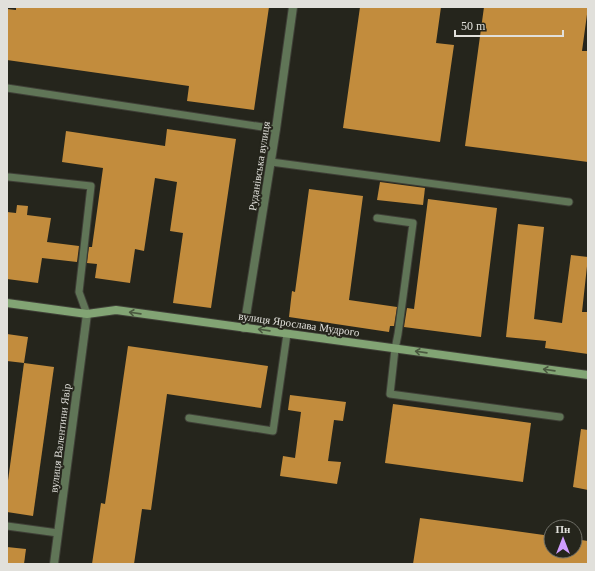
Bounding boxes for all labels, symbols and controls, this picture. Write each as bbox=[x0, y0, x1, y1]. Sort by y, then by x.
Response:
scale bar bbox=[455, 12, 563, 38]
text: 50 m bbox=[461, 19, 486, 33]
street label: Руданівська вулиця bbox=[246, 120, 272, 212]
one-way arrow bbox=[129, 309, 142, 317]
street label: вулиця Ярослава Мудрого bbox=[238, 310, 361, 339]
one-way arrow bbox=[258, 326, 271, 334]
one-way arrow bbox=[415, 348, 428, 356]
one-way arrow bbox=[543, 366, 556, 374]
street label: вулиця Валентини Явір bbox=[47, 382, 73, 493]
north arrow bbox=[543, 519, 583, 559]
text: Пн bbox=[556, 523, 571, 535]

